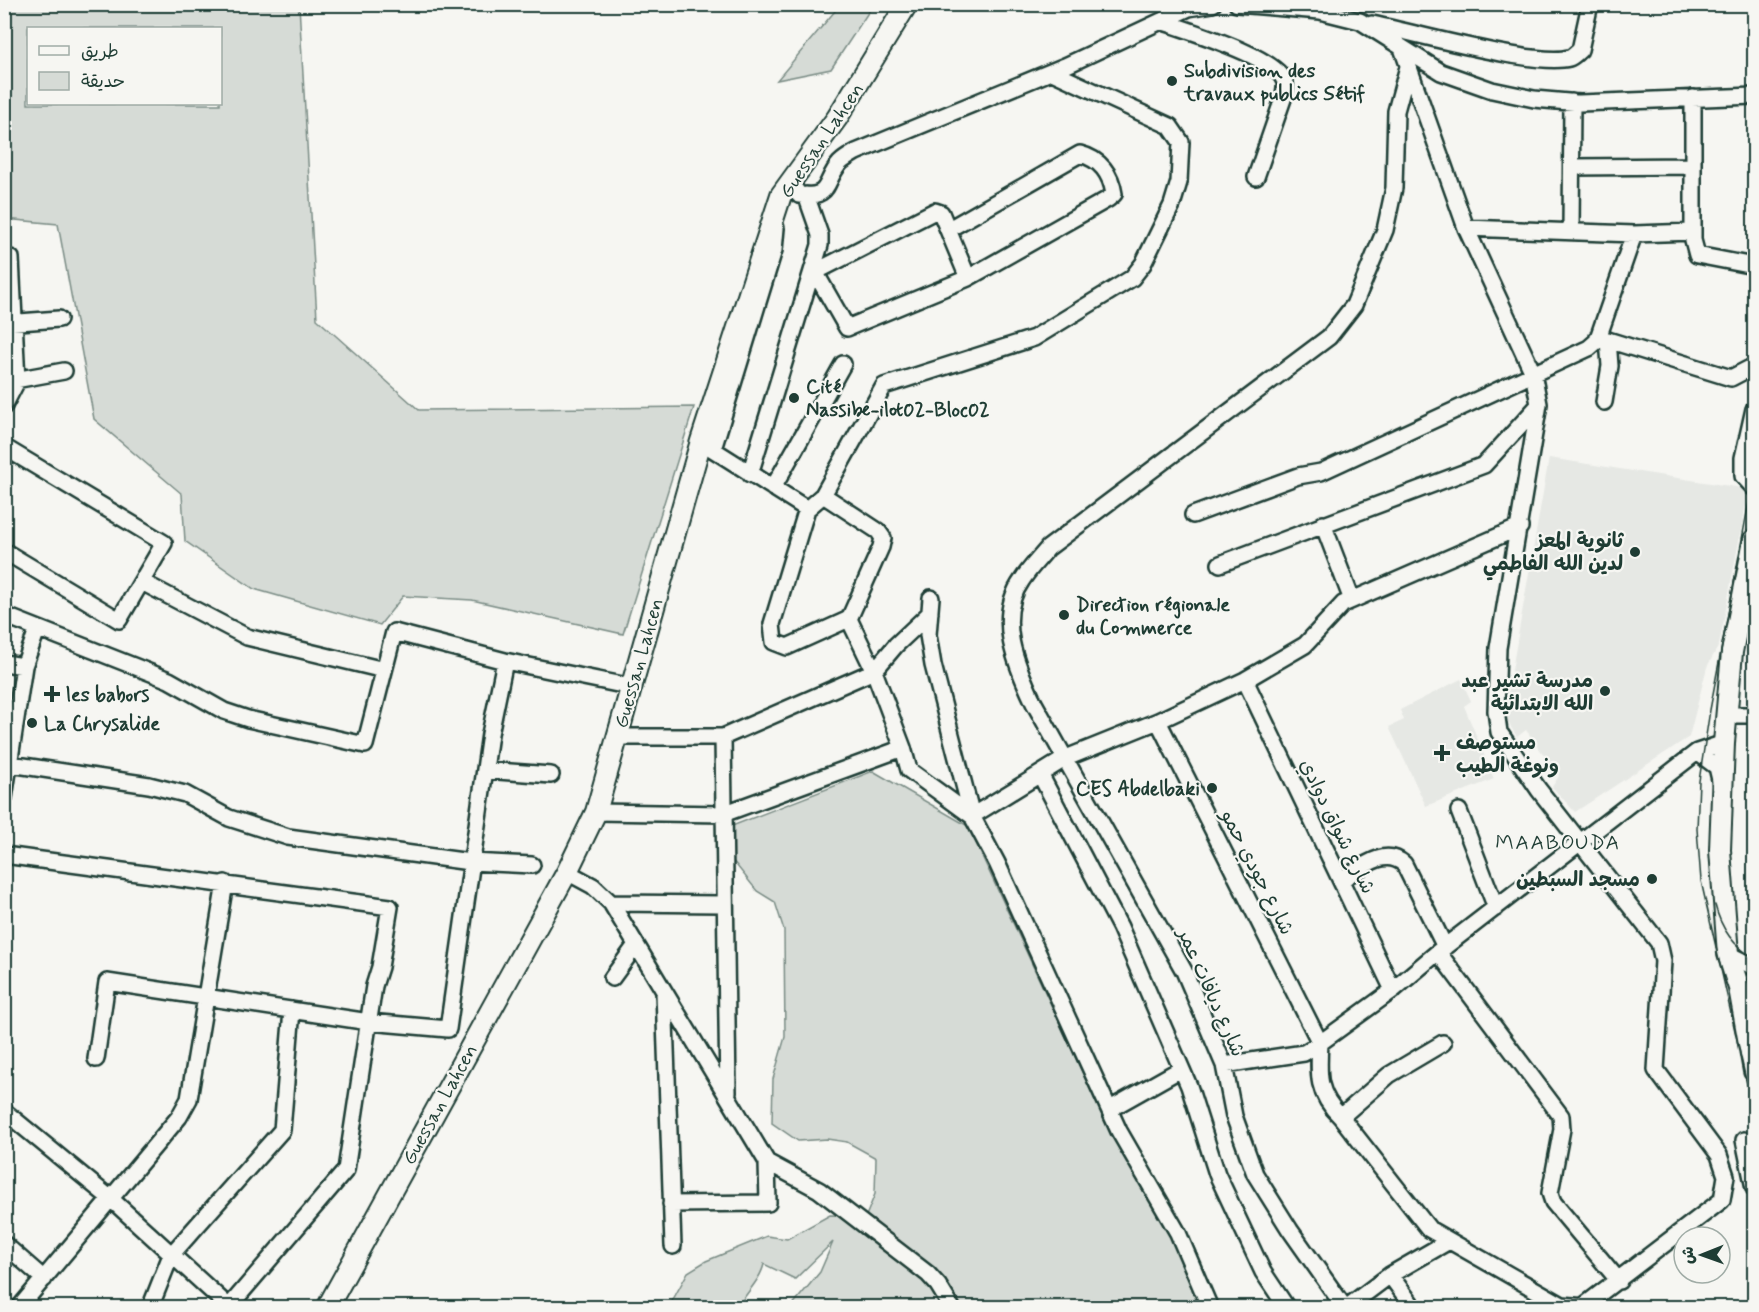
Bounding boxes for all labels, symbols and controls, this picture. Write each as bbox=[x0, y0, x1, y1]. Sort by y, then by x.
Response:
legend bbox=[27, 27, 222, 105]
text: طريق bbox=[81, 40, 119, 64]
place label: Subdivision des travaux publics Sétif bbox=[1183, 58, 1365, 108]
text: حديقة bbox=[81, 70, 125, 94]
marker: Subdivision des travaux publics Sétif bbox=[1165, 74, 1179, 88]
street label: Guessan Lahcen bbox=[774, 78, 871, 204]
place label: Cité Nassibe-ilot02-Bloc02 bbox=[806, 374, 990, 424]
marker: Cité Nassibe-ilot02-Bloc02 bbox=[787, 391, 801, 405]
place label: ثانوية المعز لدين الله الفاطمي bbox=[1483, 528, 1624, 581]
marker: ثانوية المعز لدين الله الفاطمي bbox=[1628, 545, 1642, 559]
place label: Direction régionale du Commerce bbox=[1076, 592, 1230, 642]
street label: Guessan Lahcen bbox=[608, 595, 671, 732]
marker: Direction régionale du Commerce bbox=[1057, 608, 1071, 622]
place label: مدرسة تشير عبد الله الابتدائية bbox=[1462, 668, 1593, 718]
place label: les babors bbox=[66, 682, 150, 709]
marker: مدرسة تشير عبد الله الابتدائية bbox=[1598, 684, 1612, 698]
marker: les babors bbox=[43, 685, 61, 703]
place label: La Chrysalide bbox=[44, 711, 160, 738]
marker: La Chrysalide bbox=[25, 716, 39, 730]
place label: مستوصف ونوغة الطيب bbox=[1456, 730, 1559, 780]
marker: مستوصف ونوغة الطيب bbox=[1433, 744, 1451, 762]
street label: شارع شواق دوادي bbox=[1292, 755, 1381, 899]
place label: CES Abdelbaki bbox=[1076, 776, 1200, 803]
marker: CES Abdelbaki bbox=[1205, 781, 1219, 795]
street label: شارع جودي حمو bbox=[1213, 804, 1300, 940]
district label: MAABOUDA bbox=[1495, 829, 1621, 857]
place label: مسجد السبطين bbox=[1516, 867, 1640, 894]
marker: مسجد السبطين bbox=[1645, 872, 1659, 886]
street label: شارع ديافات عمر bbox=[1169, 922, 1251, 1061]
street label: Guessan Lahcen bbox=[396, 1040, 485, 1170]
north arrow bbox=[1672, 1225, 1732, 1285]
text: ش bbox=[1678, 1246, 1699, 1264]

